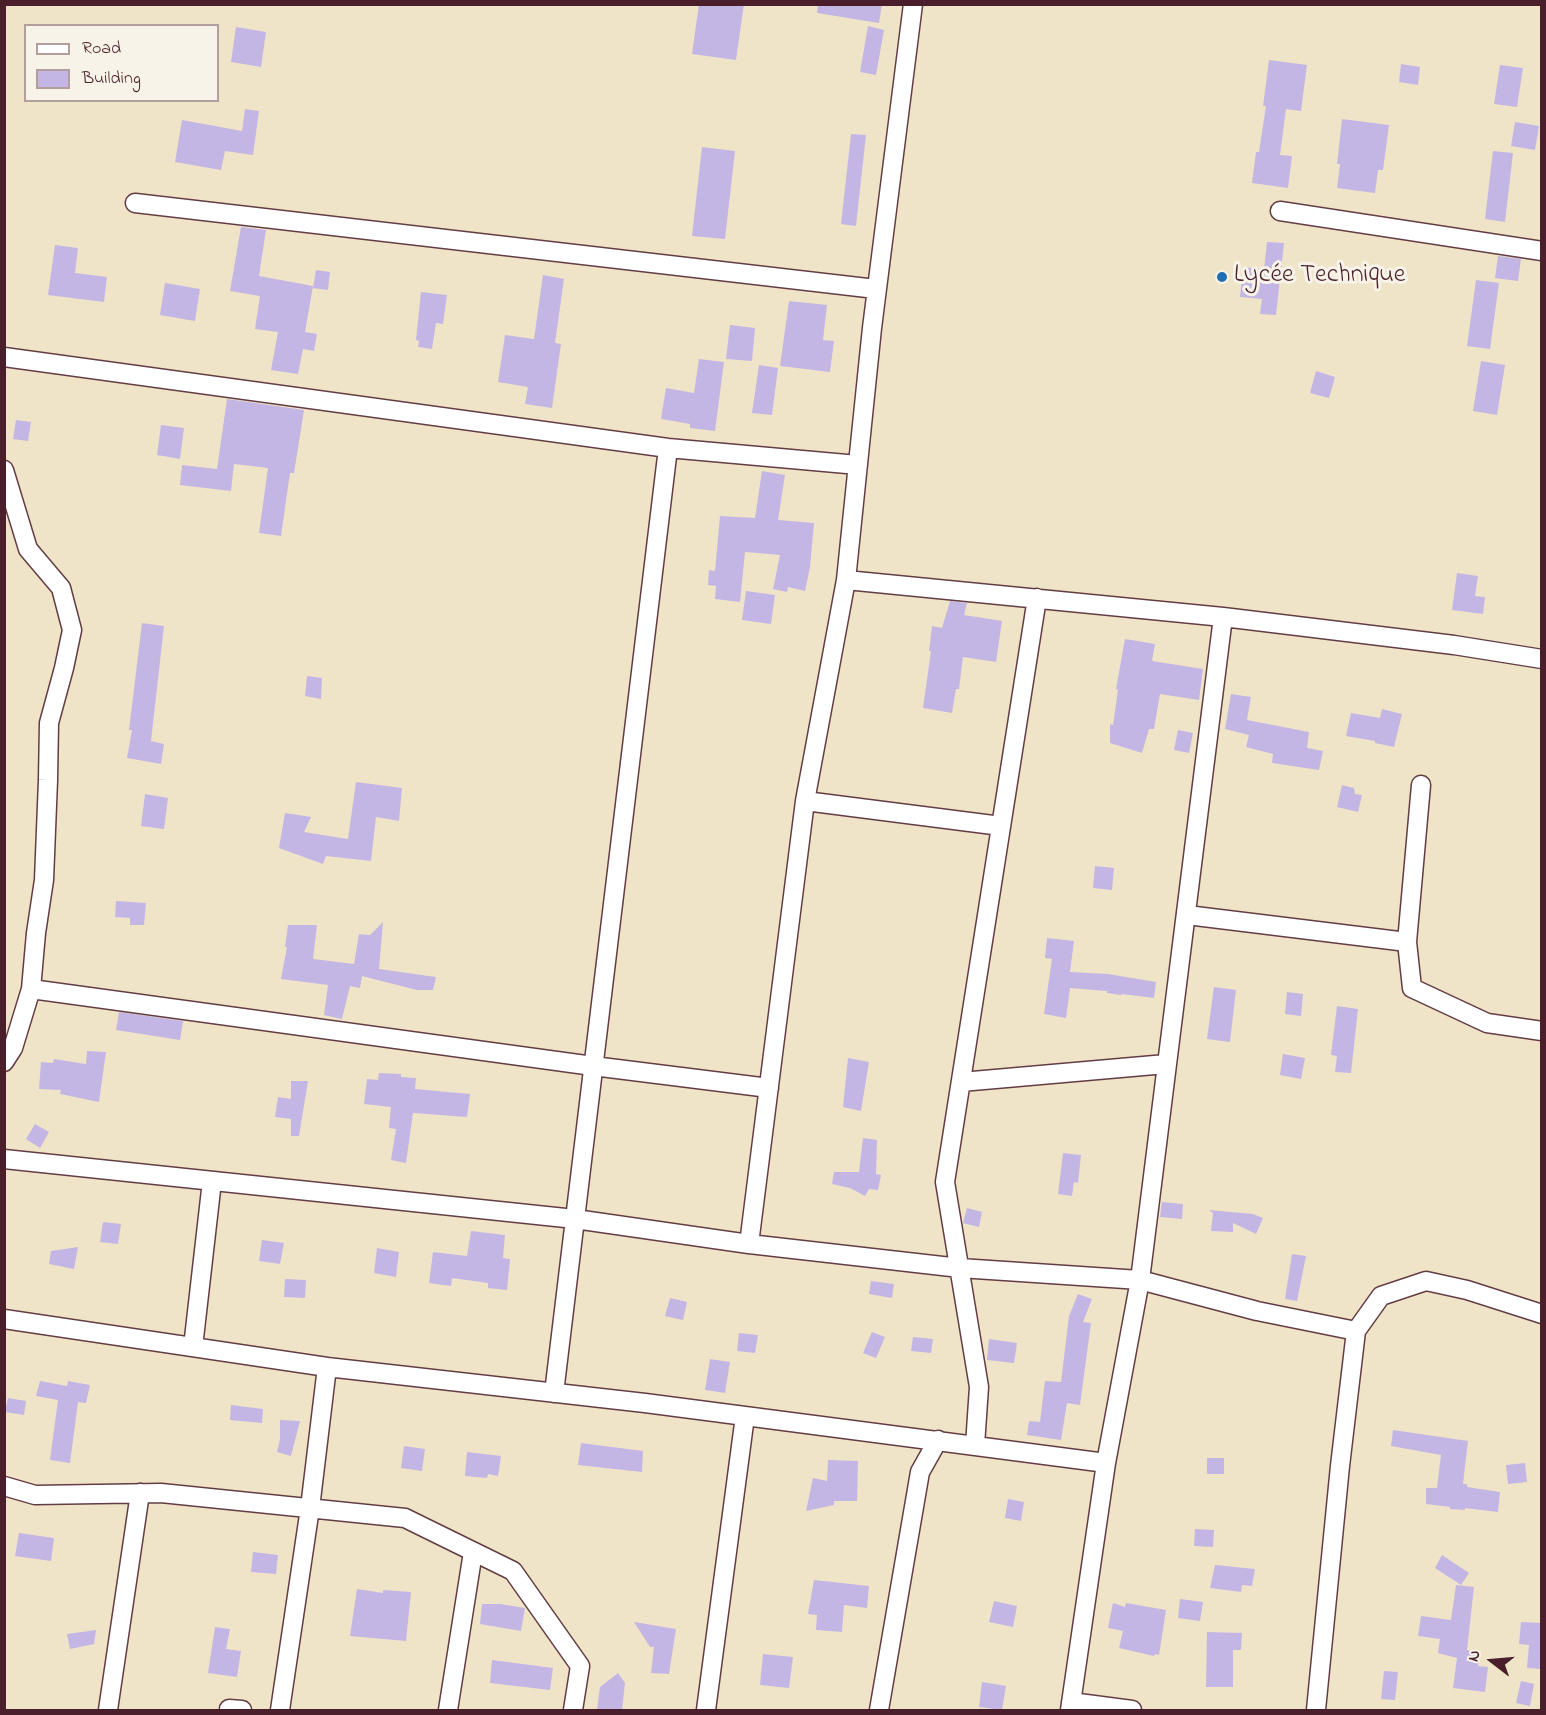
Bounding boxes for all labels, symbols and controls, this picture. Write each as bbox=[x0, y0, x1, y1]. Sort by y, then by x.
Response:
legend bbox=[24, 24, 219, 102]
text: Road bbox=[82, 36, 121, 62]
text: Building bbox=[82, 66, 141, 92]
place label: Lycée Technique bbox=[1234, 261, 1405, 293]
marker: Lycée Technique bbox=[1215, 270, 1229, 284]
north arrow bbox=[1462, 1631, 1522, 1691]
text: N bbox=[1462, 1648, 1488, 1665]

